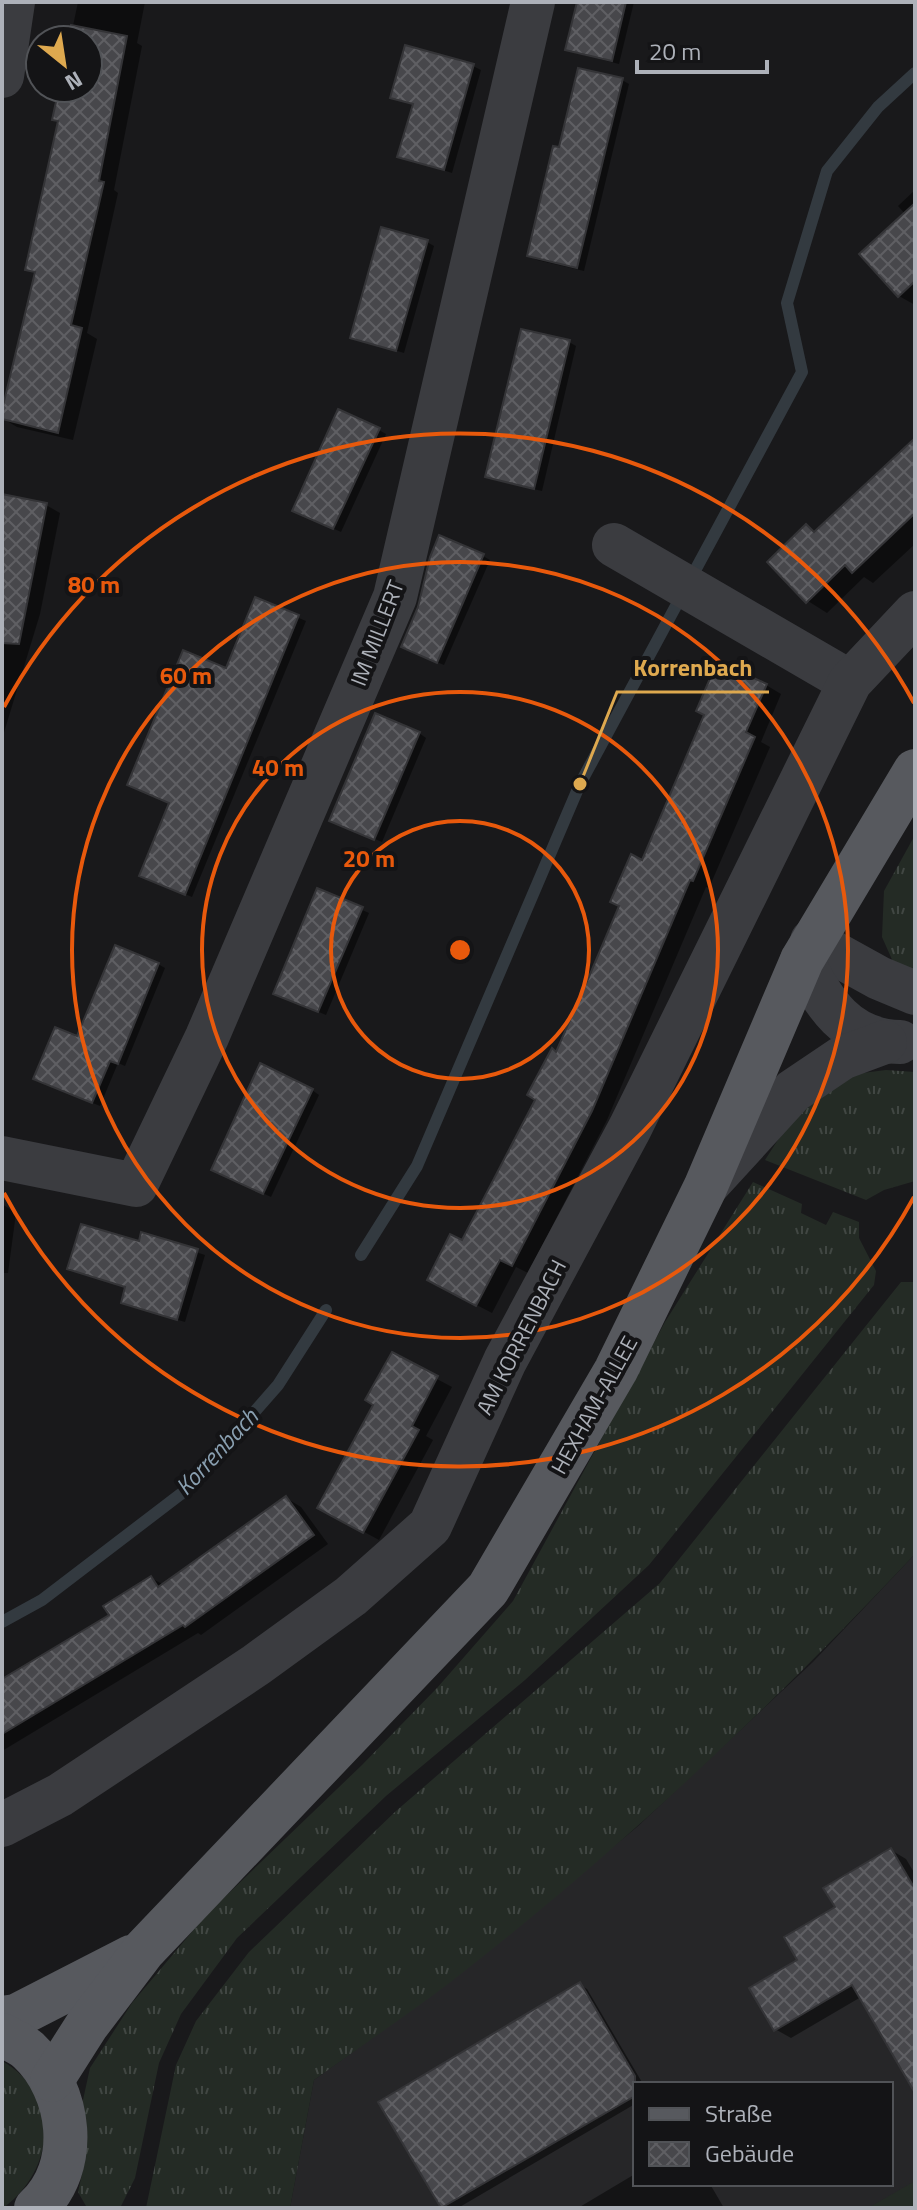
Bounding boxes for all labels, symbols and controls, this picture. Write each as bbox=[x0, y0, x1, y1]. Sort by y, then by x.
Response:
north arrow bbox=[24, 24, 104, 104]
scale bar bbox=[637, 24, 767, 74]
text: 20 m bbox=[649, 33, 701, 69]
text: N bbox=[59, 63, 89, 100]
text: 80 m bbox=[68, 566, 120, 602]
street label: IM MILLERT bbox=[341, 575, 413, 691]
callout: Korrenbach bbox=[617, 644, 769, 692]
text: Korrenbach bbox=[633, 649, 753, 685]
text: 60 m bbox=[160, 657, 212, 693]
text: 40 m bbox=[252, 749, 304, 785]
text: 20 m bbox=[343, 840, 395, 876]
centre of rings bbox=[446, 936, 474, 964]
street label: AM KORRENBACH bbox=[467, 1253, 575, 1421]
street label: HEXHAM-ALLEE bbox=[542, 1330, 646, 1480]
water label: Korrenbach bbox=[166, 1399, 267, 1503]
legend bbox=[633, 2082, 893, 2186]
text: Straße bbox=[705, 2095, 772, 2131]
text: Gebäude bbox=[705, 2135, 794, 2171]

